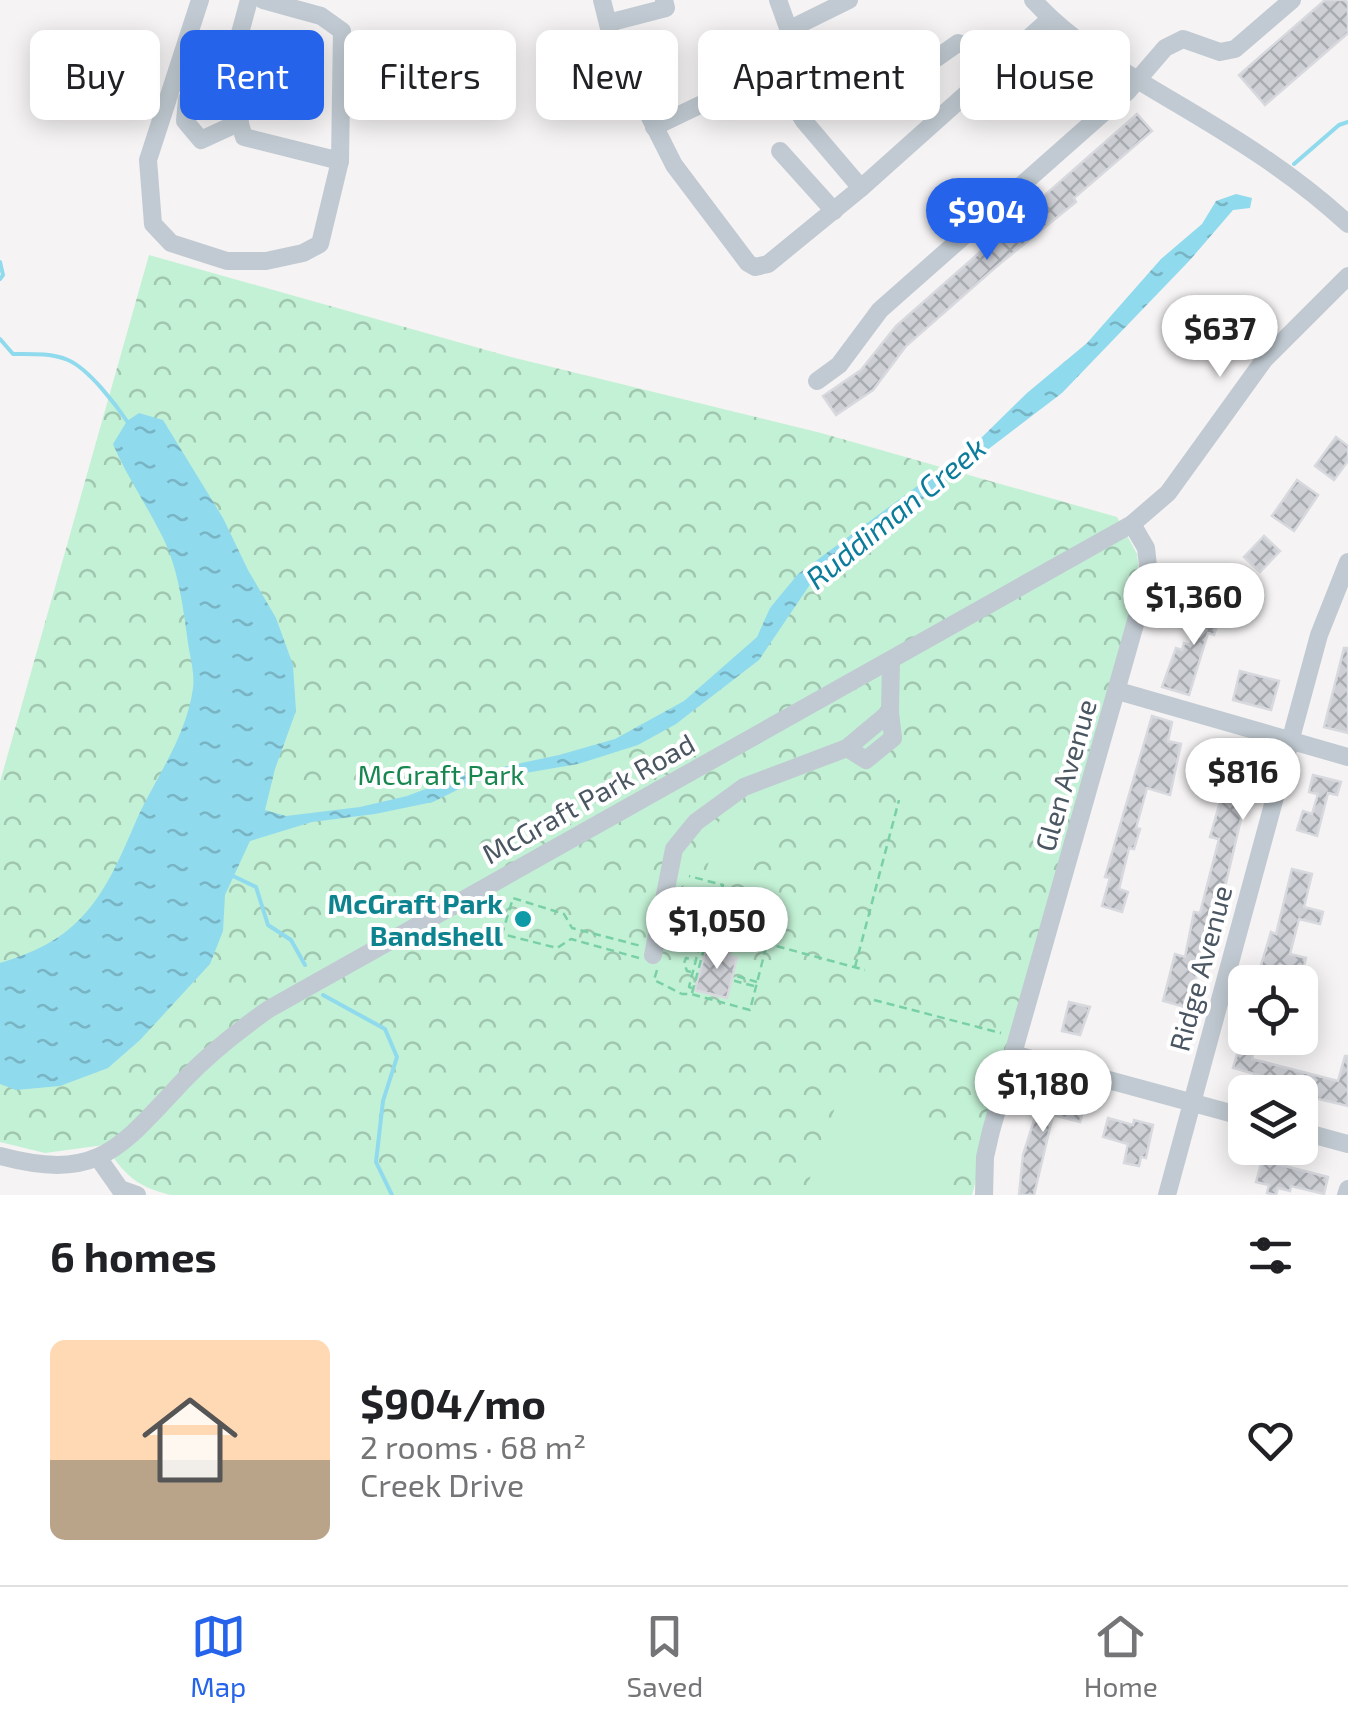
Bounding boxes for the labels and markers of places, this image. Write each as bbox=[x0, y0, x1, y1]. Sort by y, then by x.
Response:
pin: $904 bbox=[928, 178, 1046, 263]
pin: $637 bbox=[1161, 295, 1279, 380]
pin: $1,360 bbox=[1113, 563, 1275, 648]
pin: $816 bbox=[1184, 738, 1302, 823]
place label: McGraft Park Bandshell bbox=[328, 886, 504, 952]
pin: $1,050 bbox=[636, 887, 798, 972]
marker: McGraft Park Bandshell bbox=[512, 908, 534, 930]
pin: $1,180 bbox=[962, 1050, 1124, 1135]

